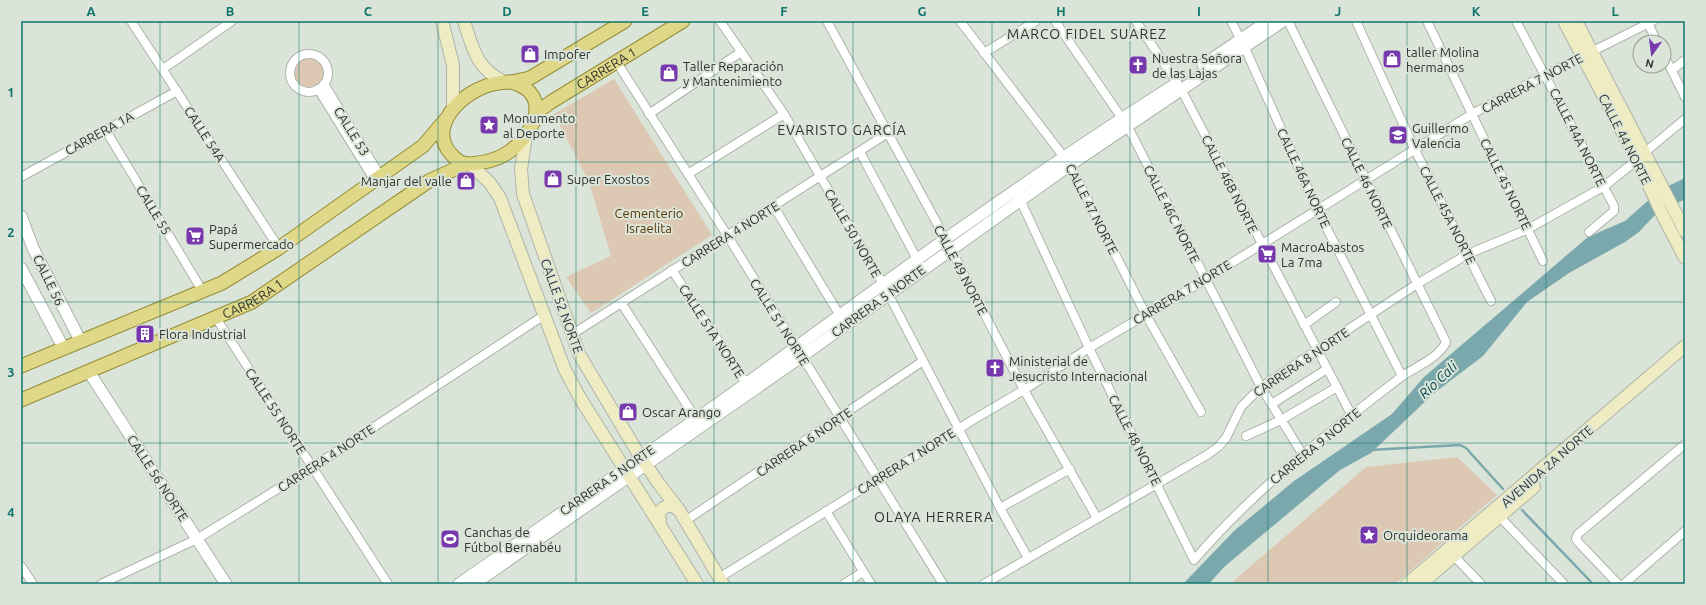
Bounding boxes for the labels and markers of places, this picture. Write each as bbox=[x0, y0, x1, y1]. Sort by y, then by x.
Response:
shop icon: Impofer bbox=[519, 43, 541, 65]
place label: taller Molina hermanos bbox=[1406, 45, 1479, 74]
place label: Impofer bbox=[544, 47, 591, 61]
shop icon: taller Molina hermanos bbox=[1381, 48, 1403, 70]
place label: Nuestra Señora de las Lajas bbox=[1152, 51, 1242, 80]
church icon: Nuestra Señora de las Lajas bbox=[1127, 54, 1149, 76]
place label: Taller Reparación y Mantenimiento bbox=[683, 59, 784, 88]
shop icon: Taller Reparación y Mantenimiento bbox=[658, 62, 680, 84]
place label: Monumento al Deporte bbox=[503, 111, 575, 140]
place icon: Monumento al Deporte bbox=[478, 114, 500, 136]
place label: Guillermo Valencia bbox=[1412, 121, 1469, 150]
school or university icon: Guillermo Valencia bbox=[1387, 124, 1409, 146]
shop icon: Super Exostos bbox=[542, 168, 564, 190]
shop icon: Manjar del valle bbox=[455, 170, 477, 192]
place label: Super Exostos bbox=[567, 172, 650, 186]
place label: Manjar del valle bbox=[361, 174, 452, 188]
place label: Papá Supermercado bbox=[209, 222, 294, 251]
supermarket icon: Papá Supermercado bbox=[184, 225, 206, 247]
place label: MacroAbastos La 7ma bbox=[1281, 240, 1365, 269]
supermarket icon: MacroAbastos La 7ma bbox=[1256, 243, 1278, 265]
building icon: Flora Industrial bbox=[134, 323, 156, 345]
place label: Flora Industrial bbox=[159, 327, 247, 341]
place label: Ministerial de Jesucristo Internacional bbox=[1009, 354, 1148, 383]
church icon: Ministerial de Jesucristo Internacional bbox=[984, 357, 1006, 379]
shop icon: Oscar Arango bbox=[617, 401, 639, 423]
place label: Oscar Arango bbox=[642, 405, 721, 419]
place icon: Orquideorama bbox=[1358, 524, 1380, 546]
place label: Canchas de Fútbol Bernabéu bbox=[464, 525, 561, 554]
sports icon: Canchas de Fútbol Bernabéu bbox=[439, 528, 461, 550]
place label: Orquideorama bbox=[1383, 528, 1468, 542]

